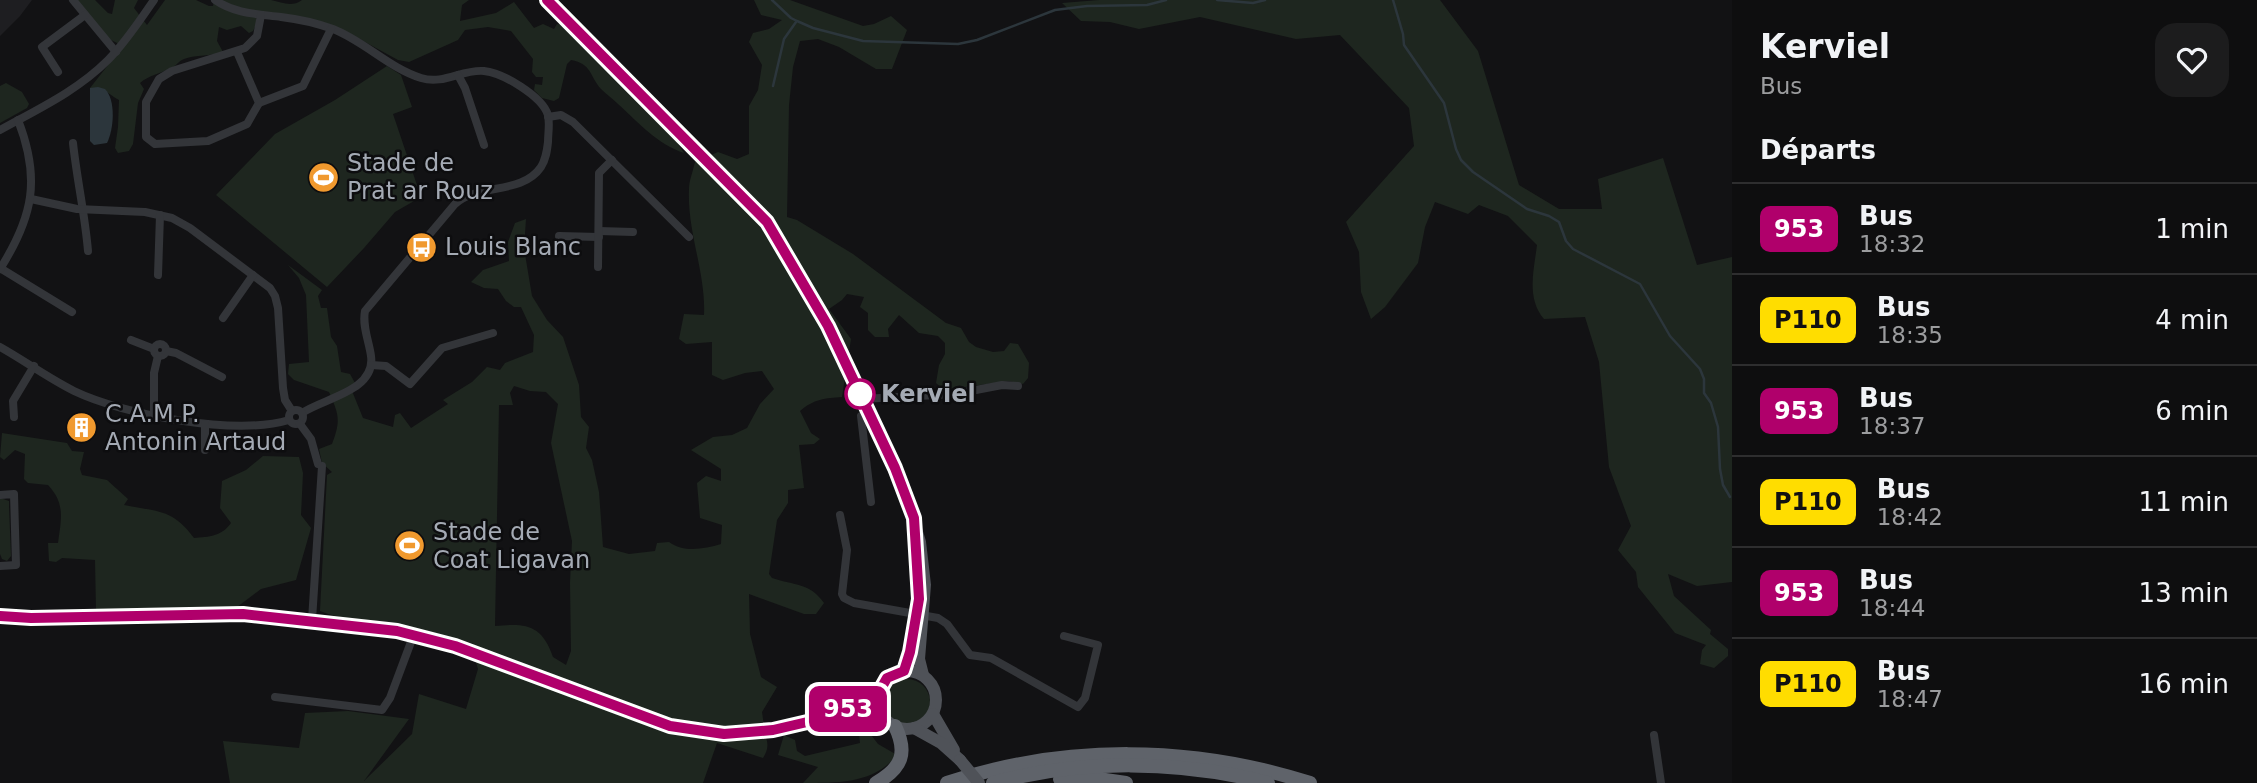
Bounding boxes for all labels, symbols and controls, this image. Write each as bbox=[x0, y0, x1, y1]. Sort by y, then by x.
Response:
button: heart bbox=[2155, 23, 2229, 97]
text: Kerviel bbox=[1760, 27, 1890, 66]
text: Bus bbox=[1760, 73, 1802, 99]
text: Départs bbox=[1760, 135, 1876, 165]
place label: Stade de Prat ar Rouz bbox=[347, 149, 493, 205]
sports icon: Stade de Prat ar Rouz bbox=[307, 160, 341, 194]
text: Bus bbox=[1859, 201, 1913, 231]
text: 1 min bbox=[2155, 214, 2229, 244]
text: 953 bbox=[1774, 215, 1824, 243]
bus stop icon: Louis Blanc bbox=[405, 230, 439, 264]
text: 18:32 bbox=[1859, 231, 1925, 257]
place label: Louis Blanc bbox=[445, 233, 581, 261]
text: Bus bbox=[1877, 292, 1931, 322]
text: 4 min bbox=[2155, 305, 2229, 335]
text: P110 bbox=[1774, 306, 1842, 334]
text: 18:35 bbox=[1877, 322, 1943, 348]
marker: Kerviel bbox=[845, 379, 875, 409]
place label: Kerviel bbox=[881, 380, 976, 408]
text: Bus bbox=[1859, 383, 1913, 413]
text: 6 min bbox=[2155, 396, 2229, 426]
text: 953 bbox=[1774, 397, 1824, 425]
place label: C.A.M.P. Antonin Artaud bbox=[105, 400, 286, 456]
building icon: C.A.M.P. Antonin Artaud bbox=[65, 411, 99, 445]
text: 18:37 bbox=[1859, 413, 1925, 439]
text: Bus bbox=[1877, 474, 1931, 504]
text: 11 min bbox=[2139, 487, 2229, 517]
text: P110 bbox=[1774, 488, 1842, 516]
text: 18:42 bbox=[1877, 504, 1943, 530]
place label: Stade de Coat Ligavan bbox=[433, 518, 590, 574]
sports icon: Stade de Coat Ligavan bbox=[393, 529, 427, 563]
text: Bus bbox=[1859, 565, 1913, 595]
text: 13 min bbox=[2139, 578, 2229, 608]
text: 953 bbox=[1774, 579, 1824, 607]
text: 18:44 bbox=[1859, 595, 1925, 621]
text: Bus bbox=[1877, 656, 1931, 686]
text: 16 min bbox=[2139, 669, 2229, 699]
text: P110 bbox=[1774, 670, 1842, 698]
line badge: 953 bbox=[808, 686, 888, 732]
text: 18:47 bbox=[1877, 686, 1943, 712]
text: 953 bbox=[823, 695, 873, 723]

